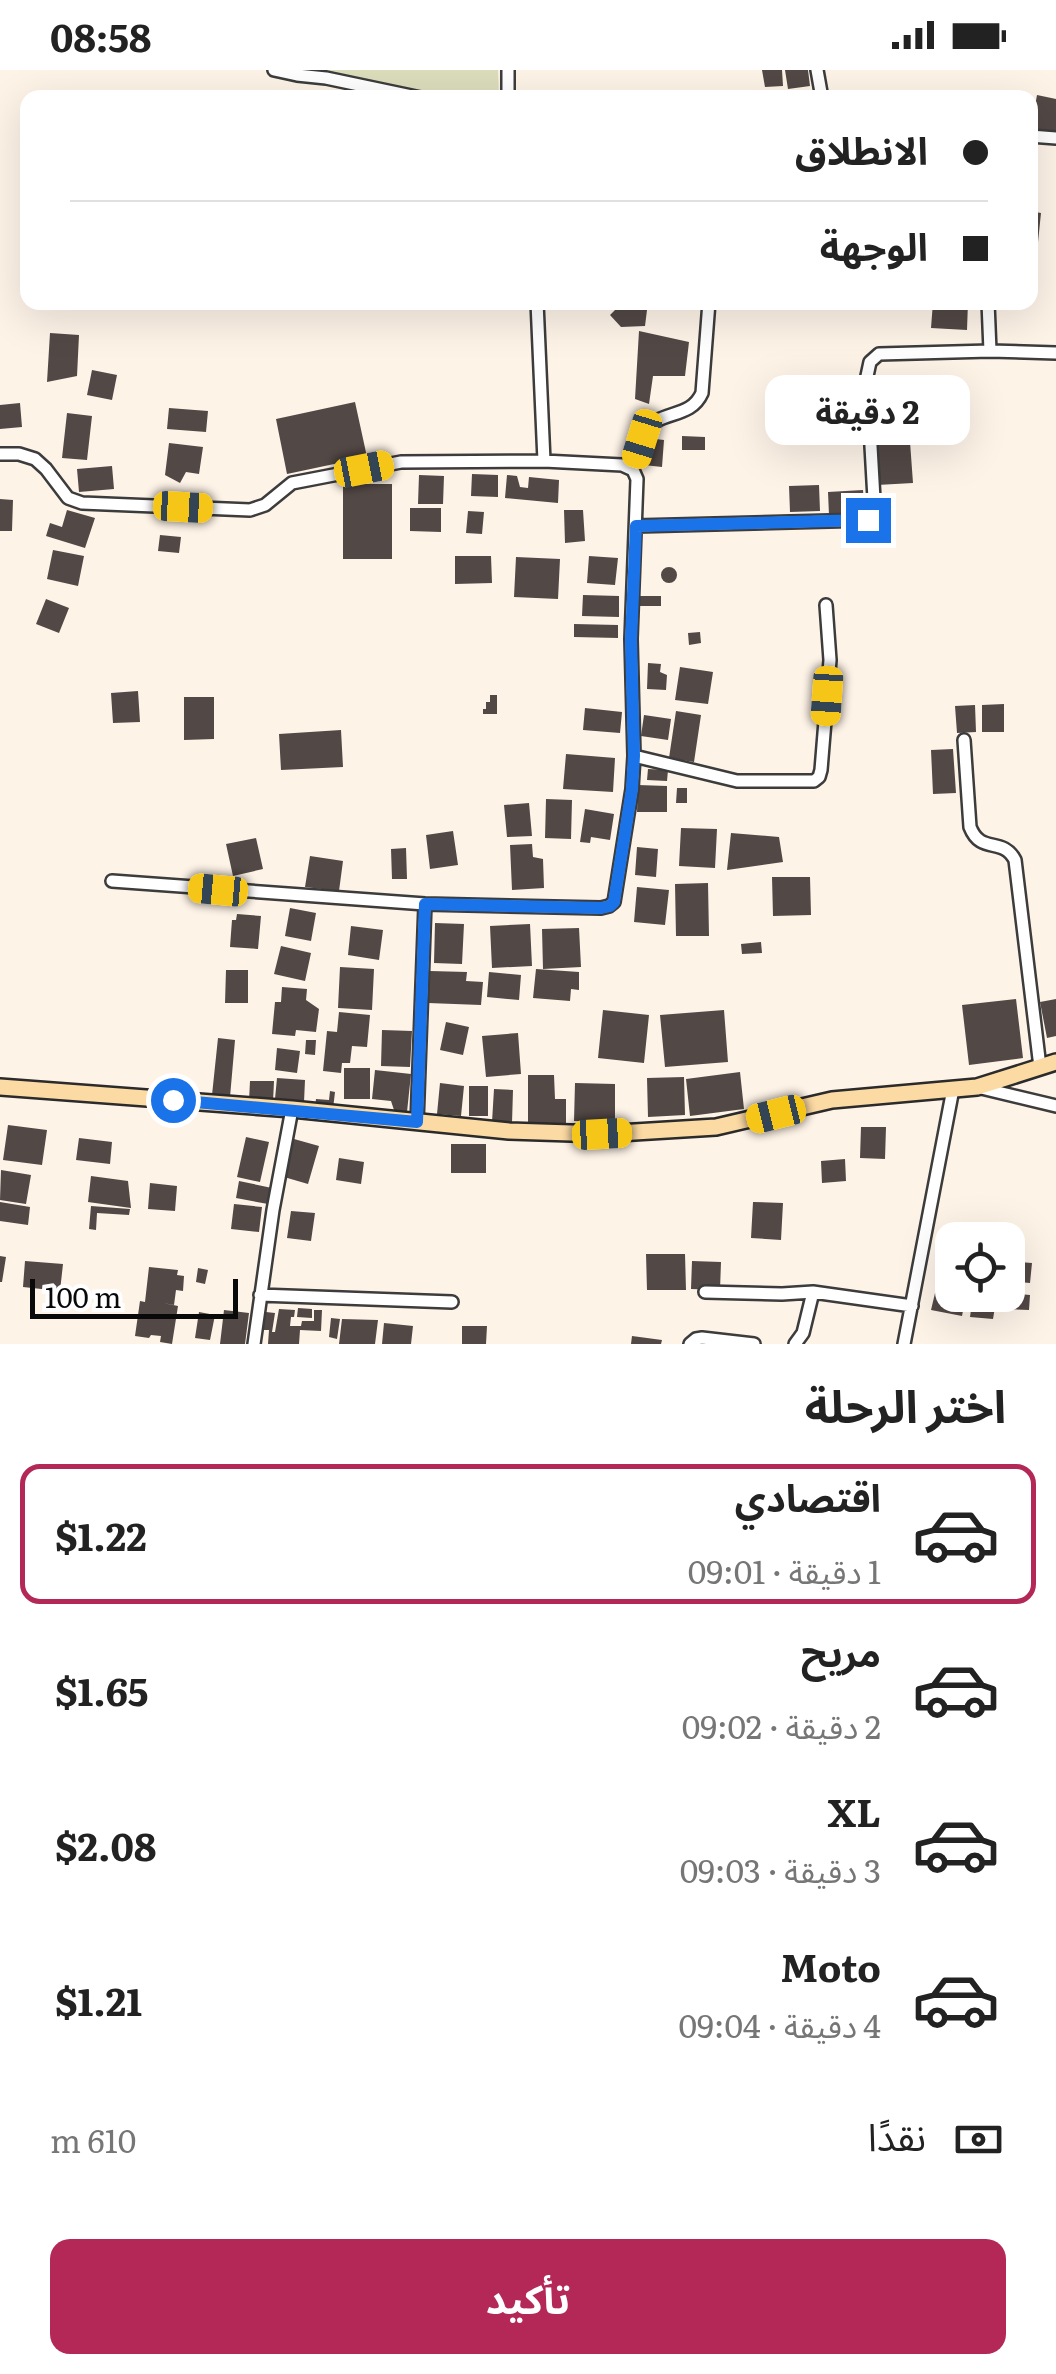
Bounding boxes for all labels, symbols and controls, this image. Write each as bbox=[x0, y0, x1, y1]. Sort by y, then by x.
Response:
text: 08:58 bbox=[50, 7, 151, 64]
text: الانطلاق bbox=[795, 120, 928, 177]
text: الوجهة bbox=[820, 216, 928, 273]
callout: 2 دقيقة bbox=[766, 375, 970, 445]
text: 2 دقيقة bbox=[815, 386, 920, 434]
car bbox=[619, 406, 665, 472]
car bbox=[332, 449, 396, 489]
car bbox=[152, 490, 214, 524]
route end bbox=[846, 498, 891, 543]
car bbox=[810, 665, 844, 727]
car bbox=[187, 872, 249, 908]
route start bbox=[151, 1078, 196, 1123]
car bbox=[743, 1092, 809, 1136]
car bbox=[571, 1117, 633, 1151]
map controls bbox=[935, 1222, 1025, 1312]
button: locate bbox=[935, 1222, 1025, 1312]
scale bar bbox=[30, 1274, 238, 1318]
text: 100 m bbox=[45, 1275, 122, 1317]
text: اختر الرحلة bbox=[805, 1370, 1006, 1437]
text: اقتصادي bbox=[735, 1467, 881, 1524]
icon: car bbox=[911, 1489, 1001, 1579]
text: $1.22 bbox=[55, 1506, 147, 1563]
text: 1 دقيقة · 09:01 bbox=[688, 1546, 881, 1594]
text: مريح bbox=[801, 1622, 881, 1679]
icon: car bbox=[911, 1644, 1001, 1734]
text: $1.65 bbox=[55, 1661, 149, 1718]
text: 2 دقيقة · 09:02 bbox=[682, 1701, 881, 1749]
text: XL bbox=[828, 1782, 881, 1839]
icon: car bbox=[911, 1799, 1001, 1889]
text: $2.08 bbox=[55, 1816, 156, 1873]
text: 3 دقيقة · 09:03 bbox=[680, 1845, 881, 1893]
text: Moto bbox=[781, 1937, 881, 1994]
icon: car bbox=[911, 1954, 1001, 2044]
text: $1.21 bbox=[55, 1971, 142, 2028]
text: 4 دقيقة · 09:04 bbox=[679, 2000, 881, 2048]
text: نقدًا bbox=[868, 2106, 926, 2163]
icon: cash bbox=[951, 2112, 1006, 2167]
text: 610 m bbox=[50, 2115, 136, 2163]
button: تأكيد bbox=[50, 2239, 1006, 2354]

